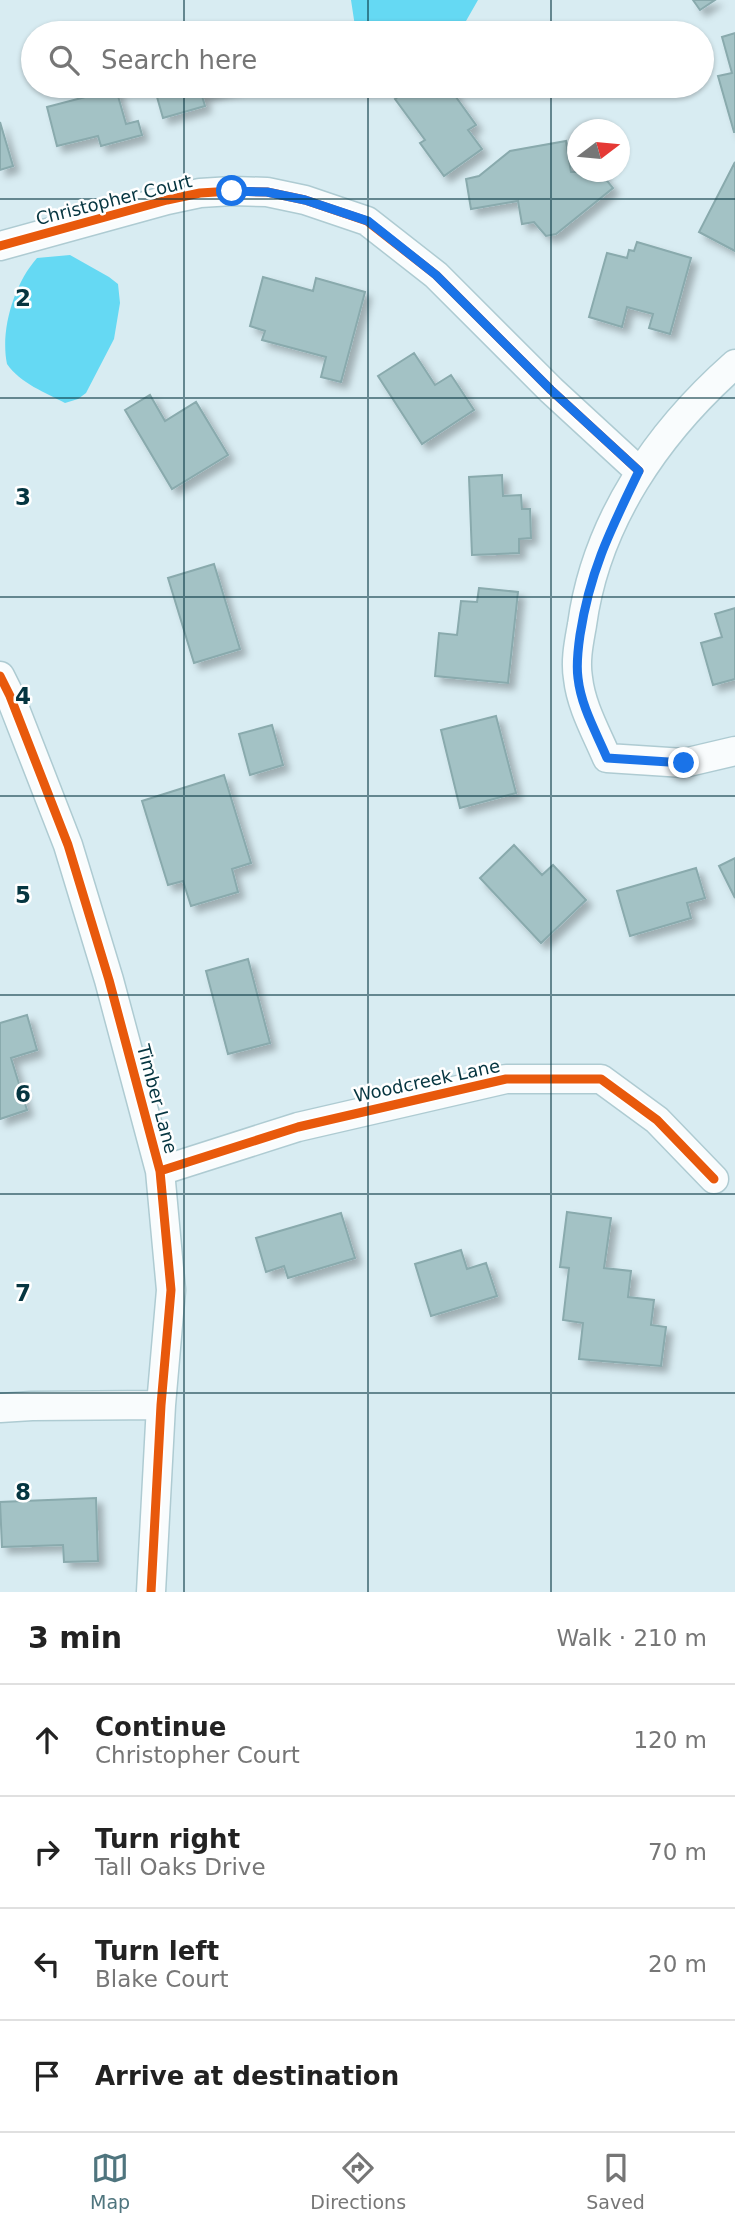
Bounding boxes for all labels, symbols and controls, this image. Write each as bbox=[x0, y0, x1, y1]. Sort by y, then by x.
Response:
search box bbox=[21, 21, 714, 98]
icon: search bbox=[45, 41, 83, 79]
text: Search here bbox=[101, 45, 257, 75]
north arrow bbox=[567, 119, 630, 182]
street label: Christopher Court bbox=[34, 170, 194, 229]
route start bbox=[216, 175, 247, 206]
text: 2 bbox=[15, 285, 31, 311]
text: 3 bbox=[15, 484, 31, 510]
text: 4 bbox=[15, 683, 31, 709]
route end bbox=[668, 747, 699, 778]
text: 5 bbox=[15, 882, 31, 908]
street label: Timber Lane bbox=[133, 1041, 182, 1156]
street label: Woodcreek Lane bbox=[352, 1055, 502, 1106]
text: 6 bbox=[15, 1081, 31, 1107]
text: 7 bbox=[15, 1280, 31, 1306]
text: 8 bbox=[15, 1479, 31, 1505]
text: 3 min bbox=[28, 1620, 122, 1655]
text: Walk · 210 m bbox=[556, 1625, 707, 1651]
text: Continue bbox=[95, 1712, 226, 1742]
icon: ahead bbox=[28, 1721, 66, 1759]
text: 120 m bbox=[633, 1727, 707, 1753]
text: Christopher Court bbox=[95, 1742, 300, 1768]
text: Turn right bbox=[95, 1824, 240, 1854]
icon: right bbox=[28, 1833, 66, 1871]
text: 70 m bbox=[648, 1839, 707, 1865]
text: Tall Oaks Drive bbox=[95, 1854, 266, 1880]
text: Turn left bbox=[95, 1936, 219, 1966]
icon: left bbox=[28, 1945, 66, 1983]
text: 20 m bbox=[648, 1951, 707, 1977]
text: Blake Court bbox=[95, 1966, 228, 1992]
icon: arrive bbox=[28, 2057, 66, 2095]
text: Arrive at destination bbox=[95, 2061, 399, 2091]
tab: Map bbox=[90, 2149, 130, 2213]
tab: Directions bbox=[310, 2149, 406, 2213]
tab: Saved bbox=[586, 2149, 645, 2213]

